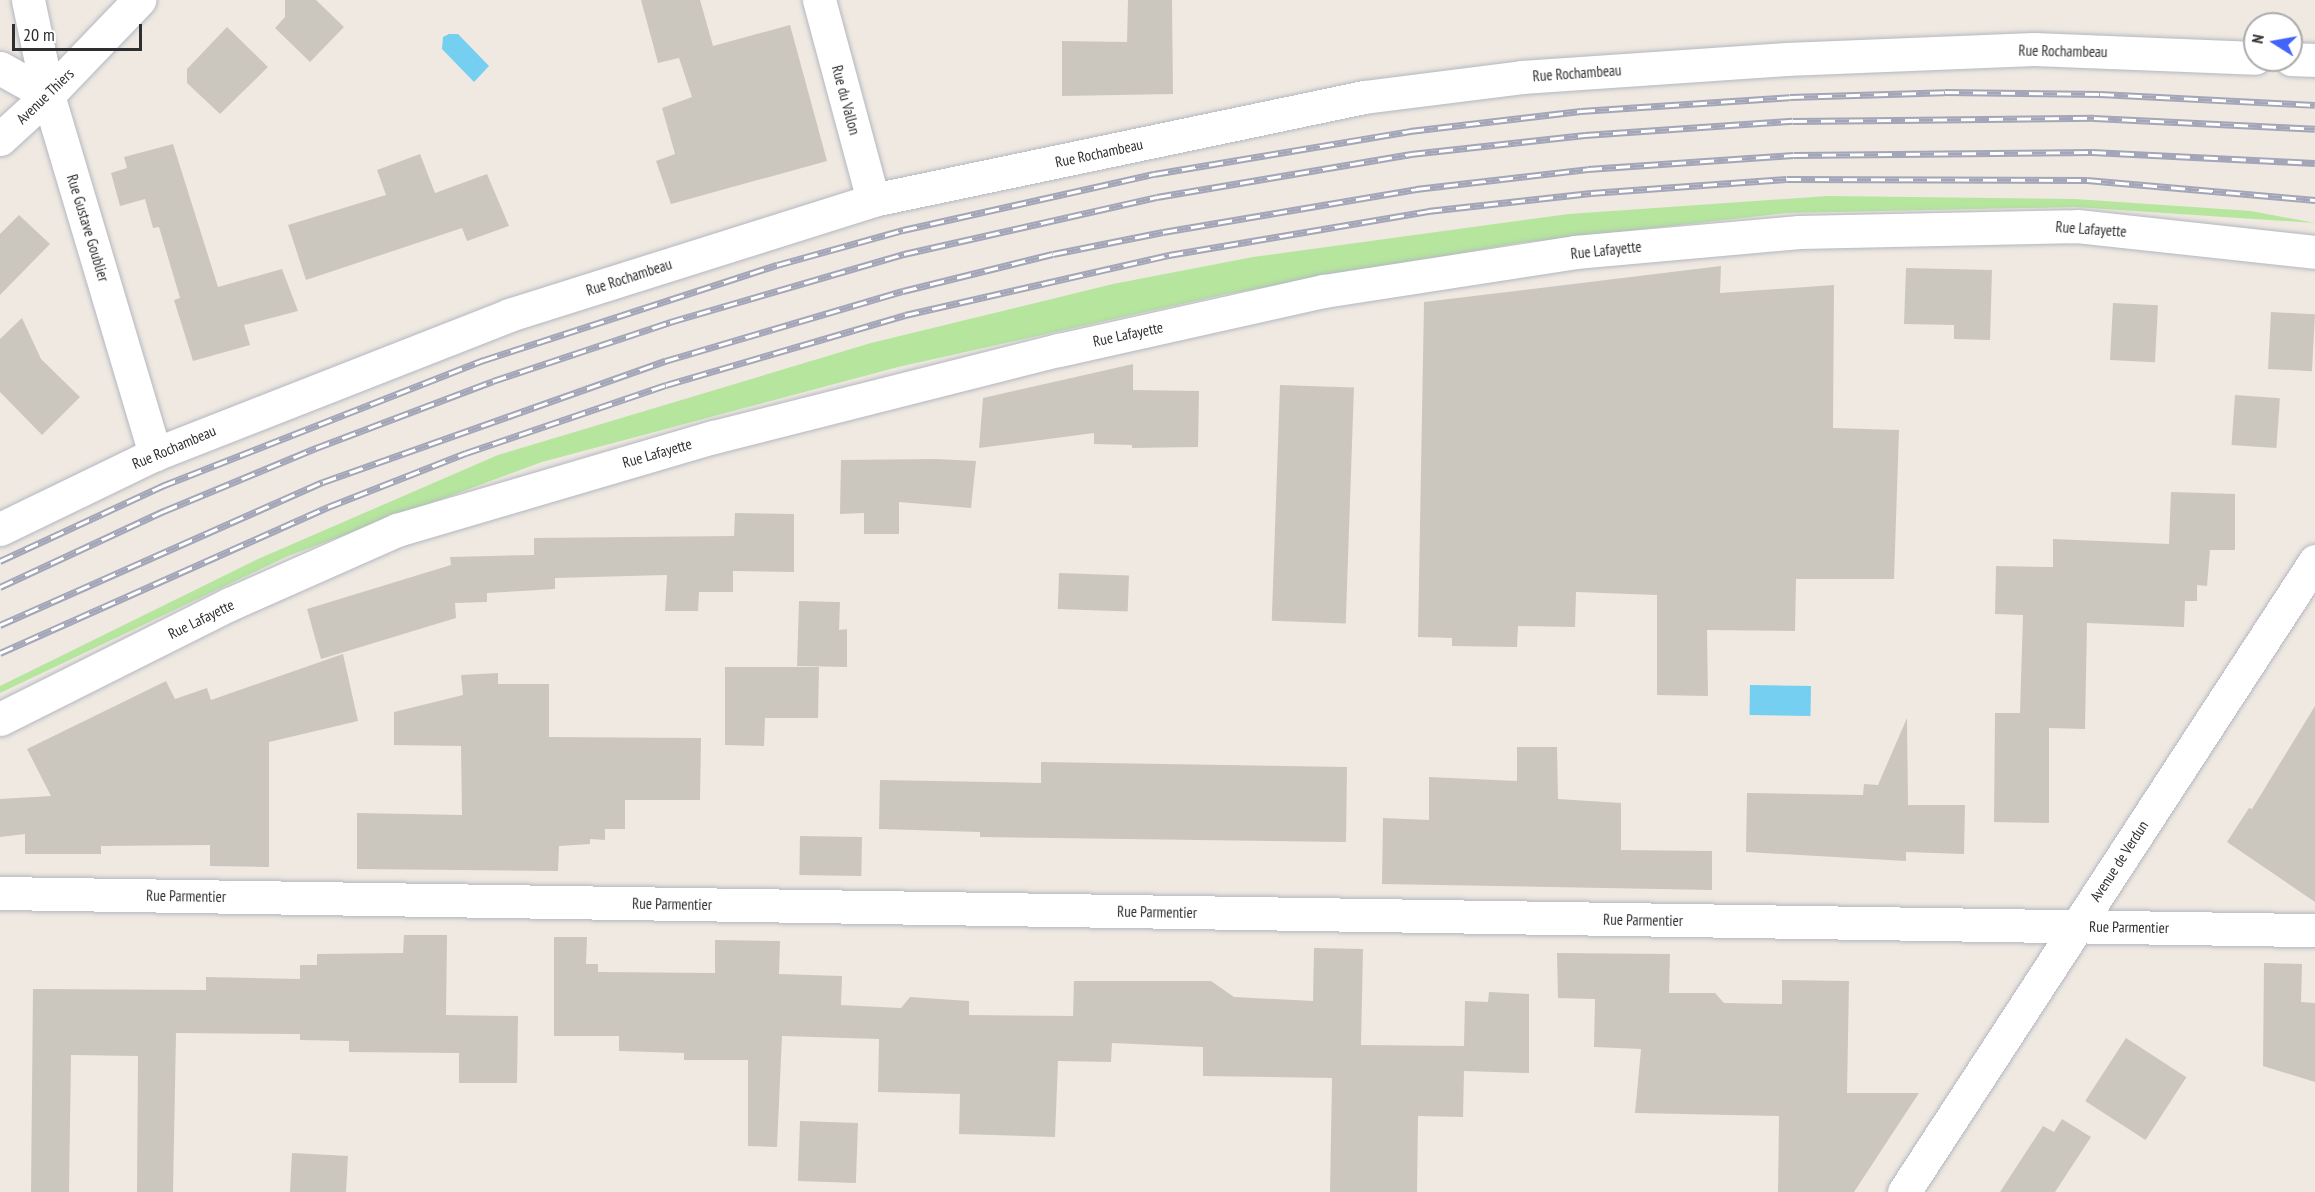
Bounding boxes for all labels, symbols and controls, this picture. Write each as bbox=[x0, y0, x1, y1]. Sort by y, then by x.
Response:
scale bar bbox=[15, 12, 146, 50]
north arrow bbox=[2243, 12, 2303, 72]
text: 20 m bbox=[23, 23, 55, 46]
text: N bbox=[2247, 33, 2268, 45]
street label: Rue Rochambeau bbox=[2018, 41, 2108, 61]
street label: Rue Rochambeau bbox=[1532, 61, 1622, 85]
street label: Rue du Vallon bbox=[828, 63, 864, 137]
street label: Avenue Thiers bbox=[12, 64, 78, 128]
street label: Rue Rochambeau bbox=[1054, 135, 1144, 171]
street label: Rue Gustave Goublier bbox=[63, 172, 113, 284]
street label: Rue Lafayette bbox=[2055, 218, 2127, 240]
street label: Rue Lafayette bbox=[1570, 237, 1642, 263]
street label: Rue Rochambeau bbox=[584, 255, 674, 299]
street label: Rue Lafayette bbox=[1091, 318, 1165, 350]
street label: Rue Rochambeau bbox=[129, 421, 219, 473]
street label: Rue Lafayette bbox=[620, 435, 694, 471]
street label: Rue Lafayette bbox=[165, 595, 237, 643]
street label: Avenue de Verdun bbox=[2086, 817, 2152, 905]
street label: Rue Parmentier bbox=[146, 886, 226, 906]
street label: Rue Parmentier bbox=[632, 894, 712, 914]
street label: Rue Parmentier bbox=[1117, 902, 1197, 922]
street label: Rue Parmentier bbox=[1603, 910, 1683, 930]
street label: Rue Parmentier bbox=[2089, 917, 2169, 937]

